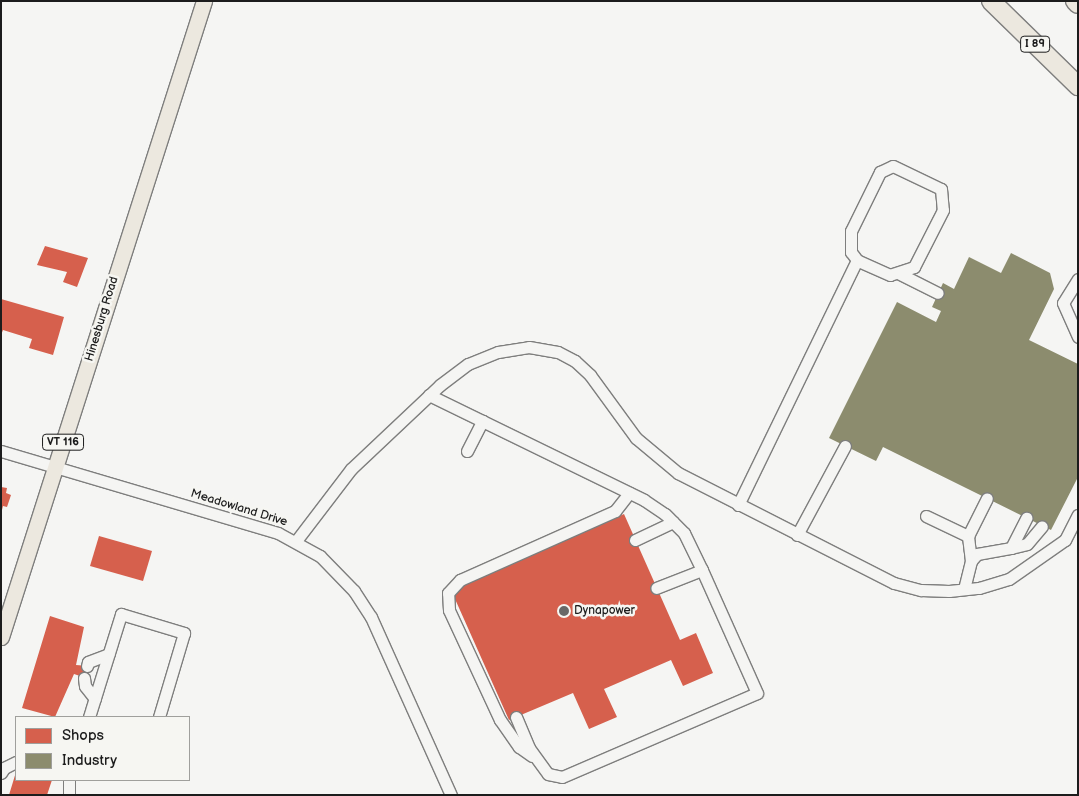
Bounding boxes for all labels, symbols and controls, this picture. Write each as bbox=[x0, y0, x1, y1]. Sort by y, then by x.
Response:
road number: I 89 bbox=[1020, 36, 1050, 52]
street label: Hinesburg Road bbox=[82, 275, 122, 363]
road number: VT 116 bbox=[42, 434, 84, 451]
street label: Meadowland Drive bbox=[189, 486, 289, 530]
place label: Dynapower bbox=[574, 604, 635, 618]
marker: Dynapower bbox=[558, 605, 570, 617]
legend bbox=[15, 716, 190, 781]
text: Shops bbox=[62, 726, 104, 745]
text: Industry bbox=[62, 751, 117, 770]

